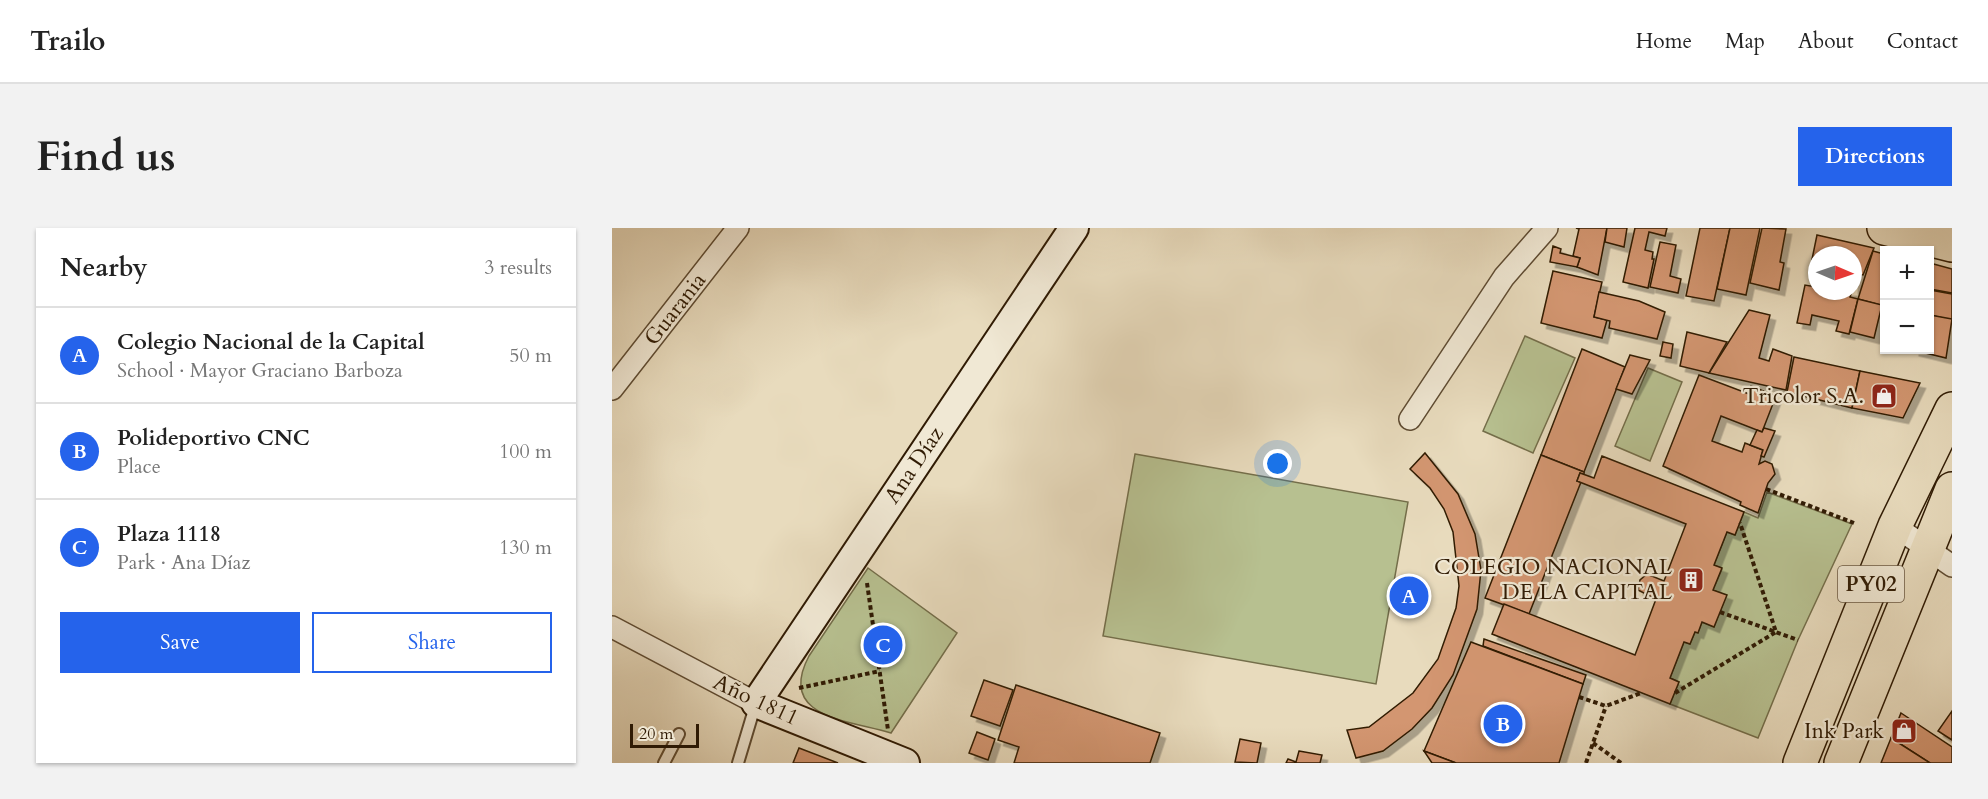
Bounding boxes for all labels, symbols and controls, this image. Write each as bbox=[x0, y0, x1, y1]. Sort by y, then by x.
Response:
text: Trailo bbox=[30, 22, 105, 60]
text: Home bbox=[1636, 27, 1692, 56]
text: Map bbox=[1725, 27, 1765, 56]
text: About bbox=[1798, 27, 1854, 56]
text: Contact bbox=[1887, 27, 1958, 56]
button: Directions bbox=[1798, 127, 1952, 186]
text: Find us bbox=[36, 128, 176, 185]
north arrow bbox=[1808, 246, 1862, 300]
map controls bbox=[1880, 246, 1934, 354]
button: + bbox=[1880, 246, 1934, 300]
text: Nearby bbox=[60, 250, 148, 285]
text: 3 results bbox=[484, 254, 552, 281]
street label: Guarania bbox=[637, 266, 713, 352]
button: − bbox=[1880, 300, 1934, 354]
text: Colegio Nacional de la Capital bbox=[117, 327, 425, 357]
text: A bbox=[72, 342, 87, 369]
text: 50 m bbox=[509, 342, 552, 369]
text: School · Mayor Graciano Barboza bbox=[117, 357, 403, 384]
place label: Tricolor S.A. bbox=[1742, 381, 1864, 411]
shop icon: Tricolor S.A. bbox=[1869, 381, 1899, 411]
street label: Ana Díaz bbox=[877, 420, 951, 509]
text: Polideportivo CNC bbox=[117, 423, 310, 453]
text: B bbox=[72, 438, 87, 465]
text: 100 m bbox=[499, 438, 552, 465]
your location bbox=[1263, 449, 1292, 478]
text: Place bbox=[117, 453, 161, 480]
text: Plaza 1118 bbox=[117, 519, 221, 549]
text: C bbox=[72, 534, 87, 561]
text: 130 m bbox=[499, 534, 552, 561]
text: Park · Ana Díaz bbox=[117, 549, 250, 576]
place label: COLEGIO NACIONAL DE LA CAPITAL bbox=[1434, 552, 1673, 607]
building icon: COLEGIO NACIONAL DE LA CAPITAL bbox=[1676, 565, 1706, 595]
road number: PY02 bbox=[1838, 566, 1904, 602]
pin: A bbox=[1390, 574, 1428, 619]
button: Save bbox=[60, 612, 300, 673]
button: Share bbox=[312, 612, 552, 673]
pin: C bbox=[864, 622, 902, 668]
street label: Año 1811 bbox=[708, 667, 804, 733]
pin: B bbox=[1484, 702, 1522, 746]
place label: Ink Park bbox=[1804, 716, 1884, 746]
shop icon: Ink Park bbox=[1889, 716, 1919, 746]
scale bar bbox=[630, 721, 699, 748]
text: 20 m bbox=[639, 723, 673, 745]

